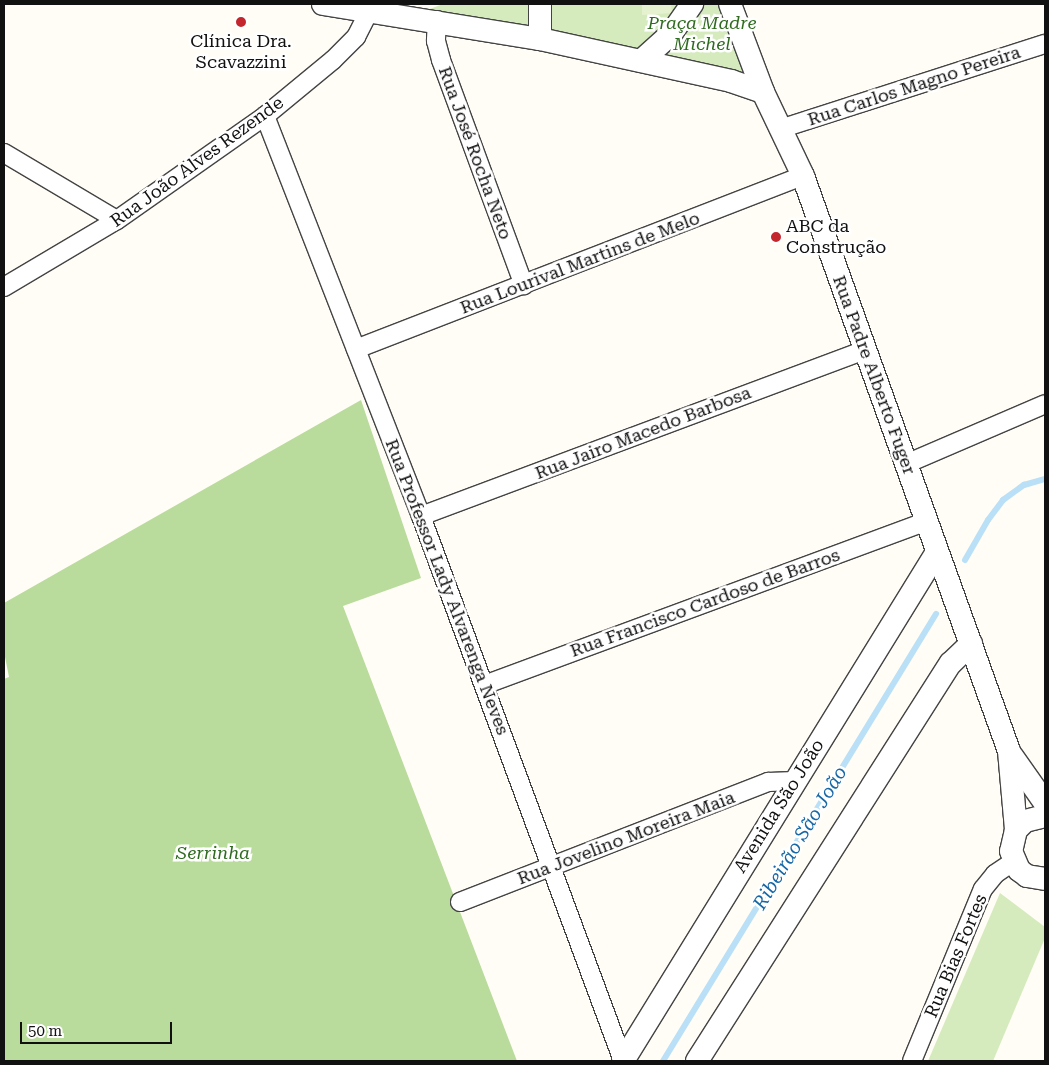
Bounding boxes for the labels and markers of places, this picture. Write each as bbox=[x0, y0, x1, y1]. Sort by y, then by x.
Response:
marker: Clínica Dra. Scavazzini bbox=[234, 15, 248, 29]
place label: Clínica Dra. Scavazzini bbox=[190, 31, 292, 74]
place label: ABC da Construção bbox=[786, 216, 886, 258]
marker: ABC da Construção bbox=[770, 231, 782, 243]

